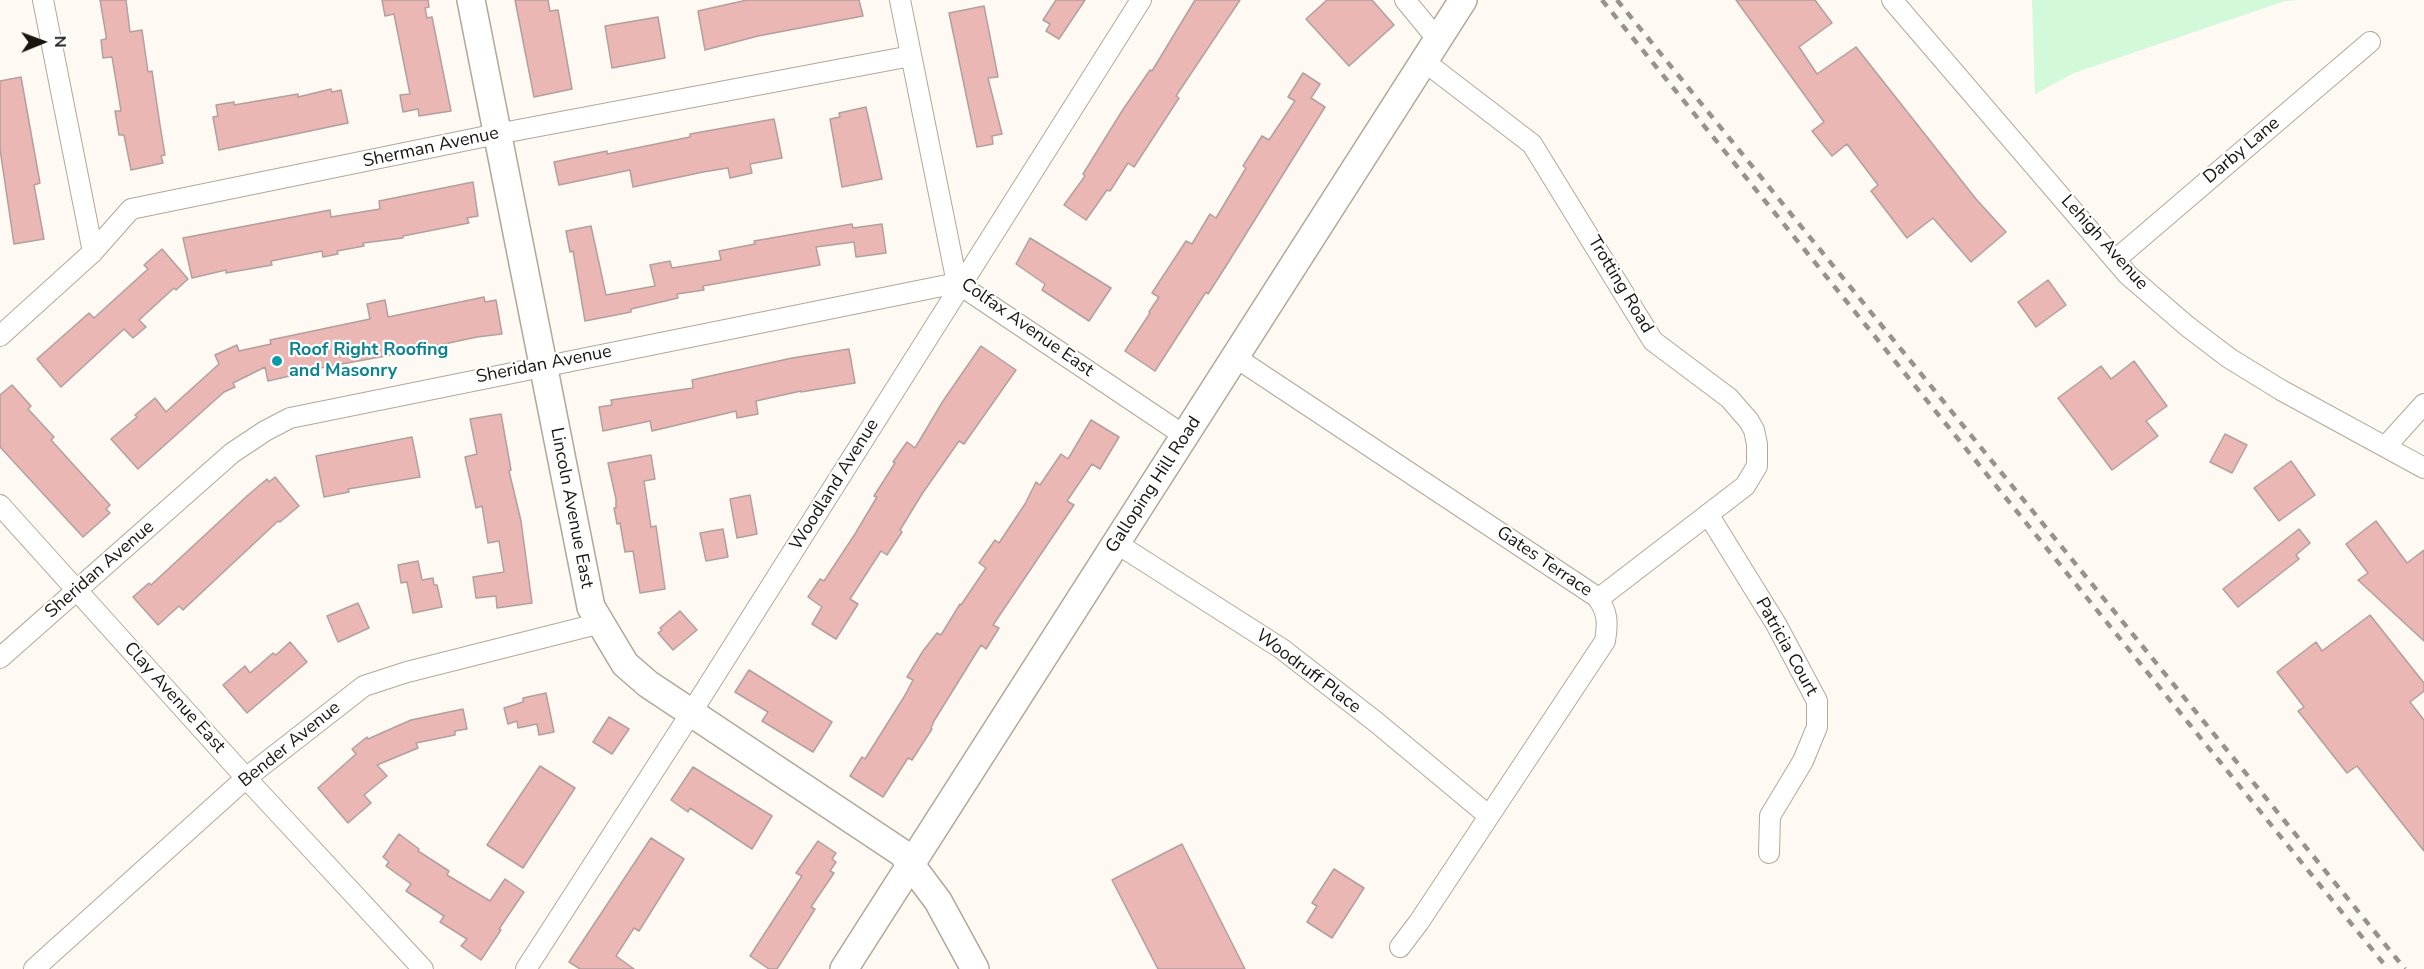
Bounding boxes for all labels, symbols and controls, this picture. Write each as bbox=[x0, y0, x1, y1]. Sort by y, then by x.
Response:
north arrow bbox=[12, 12, 72, 72]
text: N bbox=[49, 36, 71, 48]
street label: Darby Lane bbox=[2200, 113, 2284, 189]
street label: Sherman Avenue bbox=[361, 123, 501, 173]
street label: Lehigh Avenue bbox=[2056, 191, 2152, 295]
street label: Trotting Road bbox=[1583, 232, 1657, 338]
street label: Colfax Avenue East bbox=[957, 274, 1097, 382]
place label: Roof Right Roofing and Masonry bbox=[289, 340, 448, 382]
street label: Sheridan Avenue bbox=[474, 341, 614, 389]
marker: Roof Right Roofing and Masonry bbox=[270, 354, 284, 368]
street label: Galloping Hill Road bbox=[1102, 413, 1206, 557]
street label: Woodland Avenue bbox=[786, 415, 884, 555]
street label: Lincoln Avenue East bbox=[545, 426, 597, 590]
street label: Sheridan Avenue bbox=[41, 517, 159, 623]
street label: Gates Terrace bbox=[1492, 522, 1596, 602]
street label: Patricia Court bbox=[1750, 594, 1822, 700]
street label: Woodruff Place bbox=[1251, 625, 1365, 719]
street label: Clay Avenue East bbox=[119, 638, 229, 758]
street label: Bender Avenue bbox=[235, 697, 345, 793]

